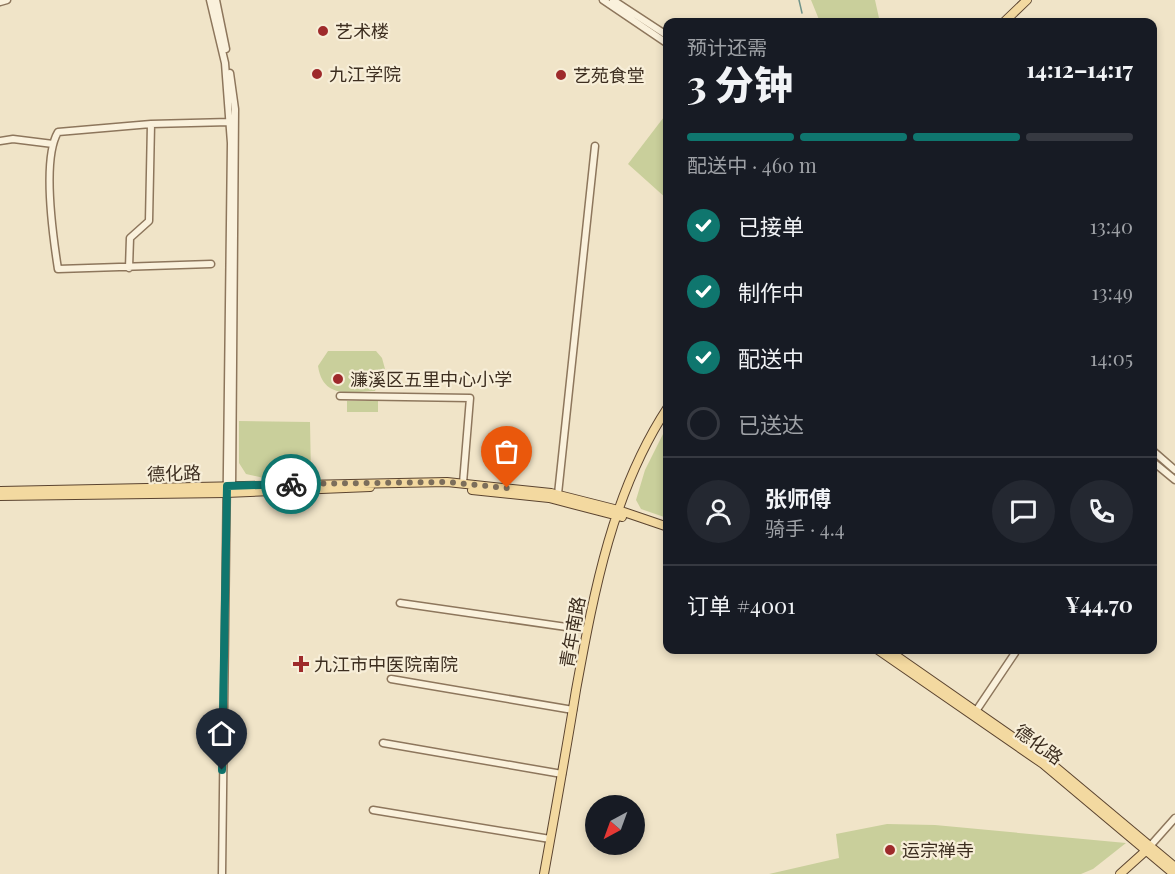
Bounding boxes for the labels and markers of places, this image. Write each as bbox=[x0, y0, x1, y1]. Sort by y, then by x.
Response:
place label: 艺术楼 bbox=[335, 19, 389, 43]
marker: 艺术楼 bbox=[316, 24, 330, 38]
place label: 九江学院 bbox=[329, 62, 401, 86]
place label: 艺苑食堂 bbox=[573, 63, 645, 87]
marker: 九江学院 bbox=[310, 67, 324, 81]
marker: 艺苑食堂 bbox=[554, 68, 568, 82]
place label: 濂溪区五里中心小学 bbox=[350, 367, 512, 391]
marker: 濂溪区五里中心小学 bbox=[331, 372, 345, 386]
pin bbox=[481, 426, 532, 488]
place label: 九江市中医院南院 bbox=[314, 652, 458, 676]
marker: 九江市中医院南院 bbox=[292, 655, 310, 673]
pin bbox=[196, 708, 247, 770]
place label: 运宗禅寺 bbox=[902, 838, 974, 862]
marker: 运宗禅寺 bbox=[883, 843, 897, 857]

